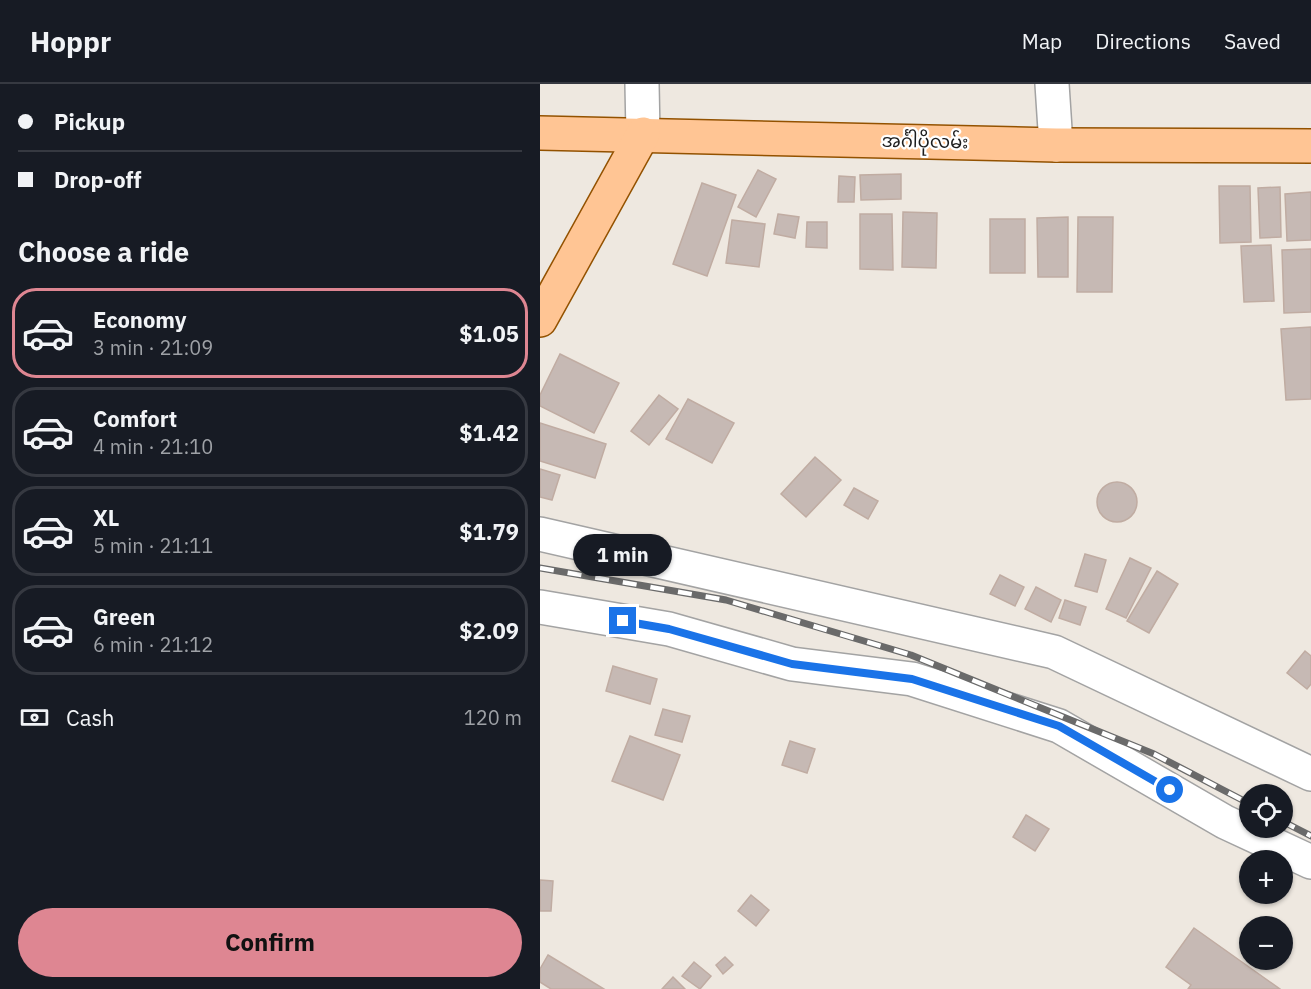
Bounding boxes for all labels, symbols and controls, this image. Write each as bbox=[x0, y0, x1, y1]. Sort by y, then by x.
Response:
text: Hoppr bbox=[30, 23, 111, 60]
text: Map bbox=[1022, 27, 1062, 55]
text: Directions bbox=[1095, 27, 1191, 55]
text: Saved bbox=[1224, 27, 1281, 55]
text: Pickup bbox=[54, 107, 125, 136]
street label: အင်္ဂါပိုလမ်း bbox=[881, 127, 969, 157]
text: Drop-off bbox=[54, 165, 141, 194]
text: Choose a ride bbox=[18, 234, 189, 269]
text: Economy bbox=[93, 305, 187, 334]
icon: car bbox=[21, 306, 75, 360]
text: $1.05 bbox=[459, 319, 519, 348]
text: 3 min · 21:09 bbox=[93, 334, 213, 361]
text: Comfort bbox=[93, 404, 177, 433]
icon: car bbox=[21, 405, 75, 459]
text: $1.42 bbox=[459, 418, 519, 447]
text: 4 min · 21:10 bbox=[93, 433, 213, 460]
text: XL bbox=[93, 503, 119, 532]
icon: car bbox=[21, 504, 75, 558]
text: $1.79 bbox=[459, 517, 519, 546]
text: 5 min · 21:11 bbox=[93, 532, 213, 559]
callout: 1 min bbox=[574, 534, 672, 576]
text: 1 min bbox=[596, 541, 649, 568]
text: Green bbox=[93, 602, 155, 631]
icon: car bbox=[21, 603, 75, 657]
route end bbox=[609, 607, 636, 634]
text: $2.09 bbox=[459, 616, 519, 645]
text: 6 min · 21:12 bbox=[93, 631, 213, 658]
icon: cash bbox=[18, 701, 51, 734]
text: Cash bbox=[66, 703, 115, 732]
text: 120 m bbox=[464, 704, 522, 731]
route start bbox=[1156, 776, 1183, 803]
map controls bbox=[1239, 784, 1293, 970]
button: locate bbox=[1239, 784, 1293, 838]
button: + bbox=[1239, 850, 1293, 904]
button: Confirm bbox=[18, 908, 522, 977]
button: − bbox=[1239, 916, 1293, 970]

